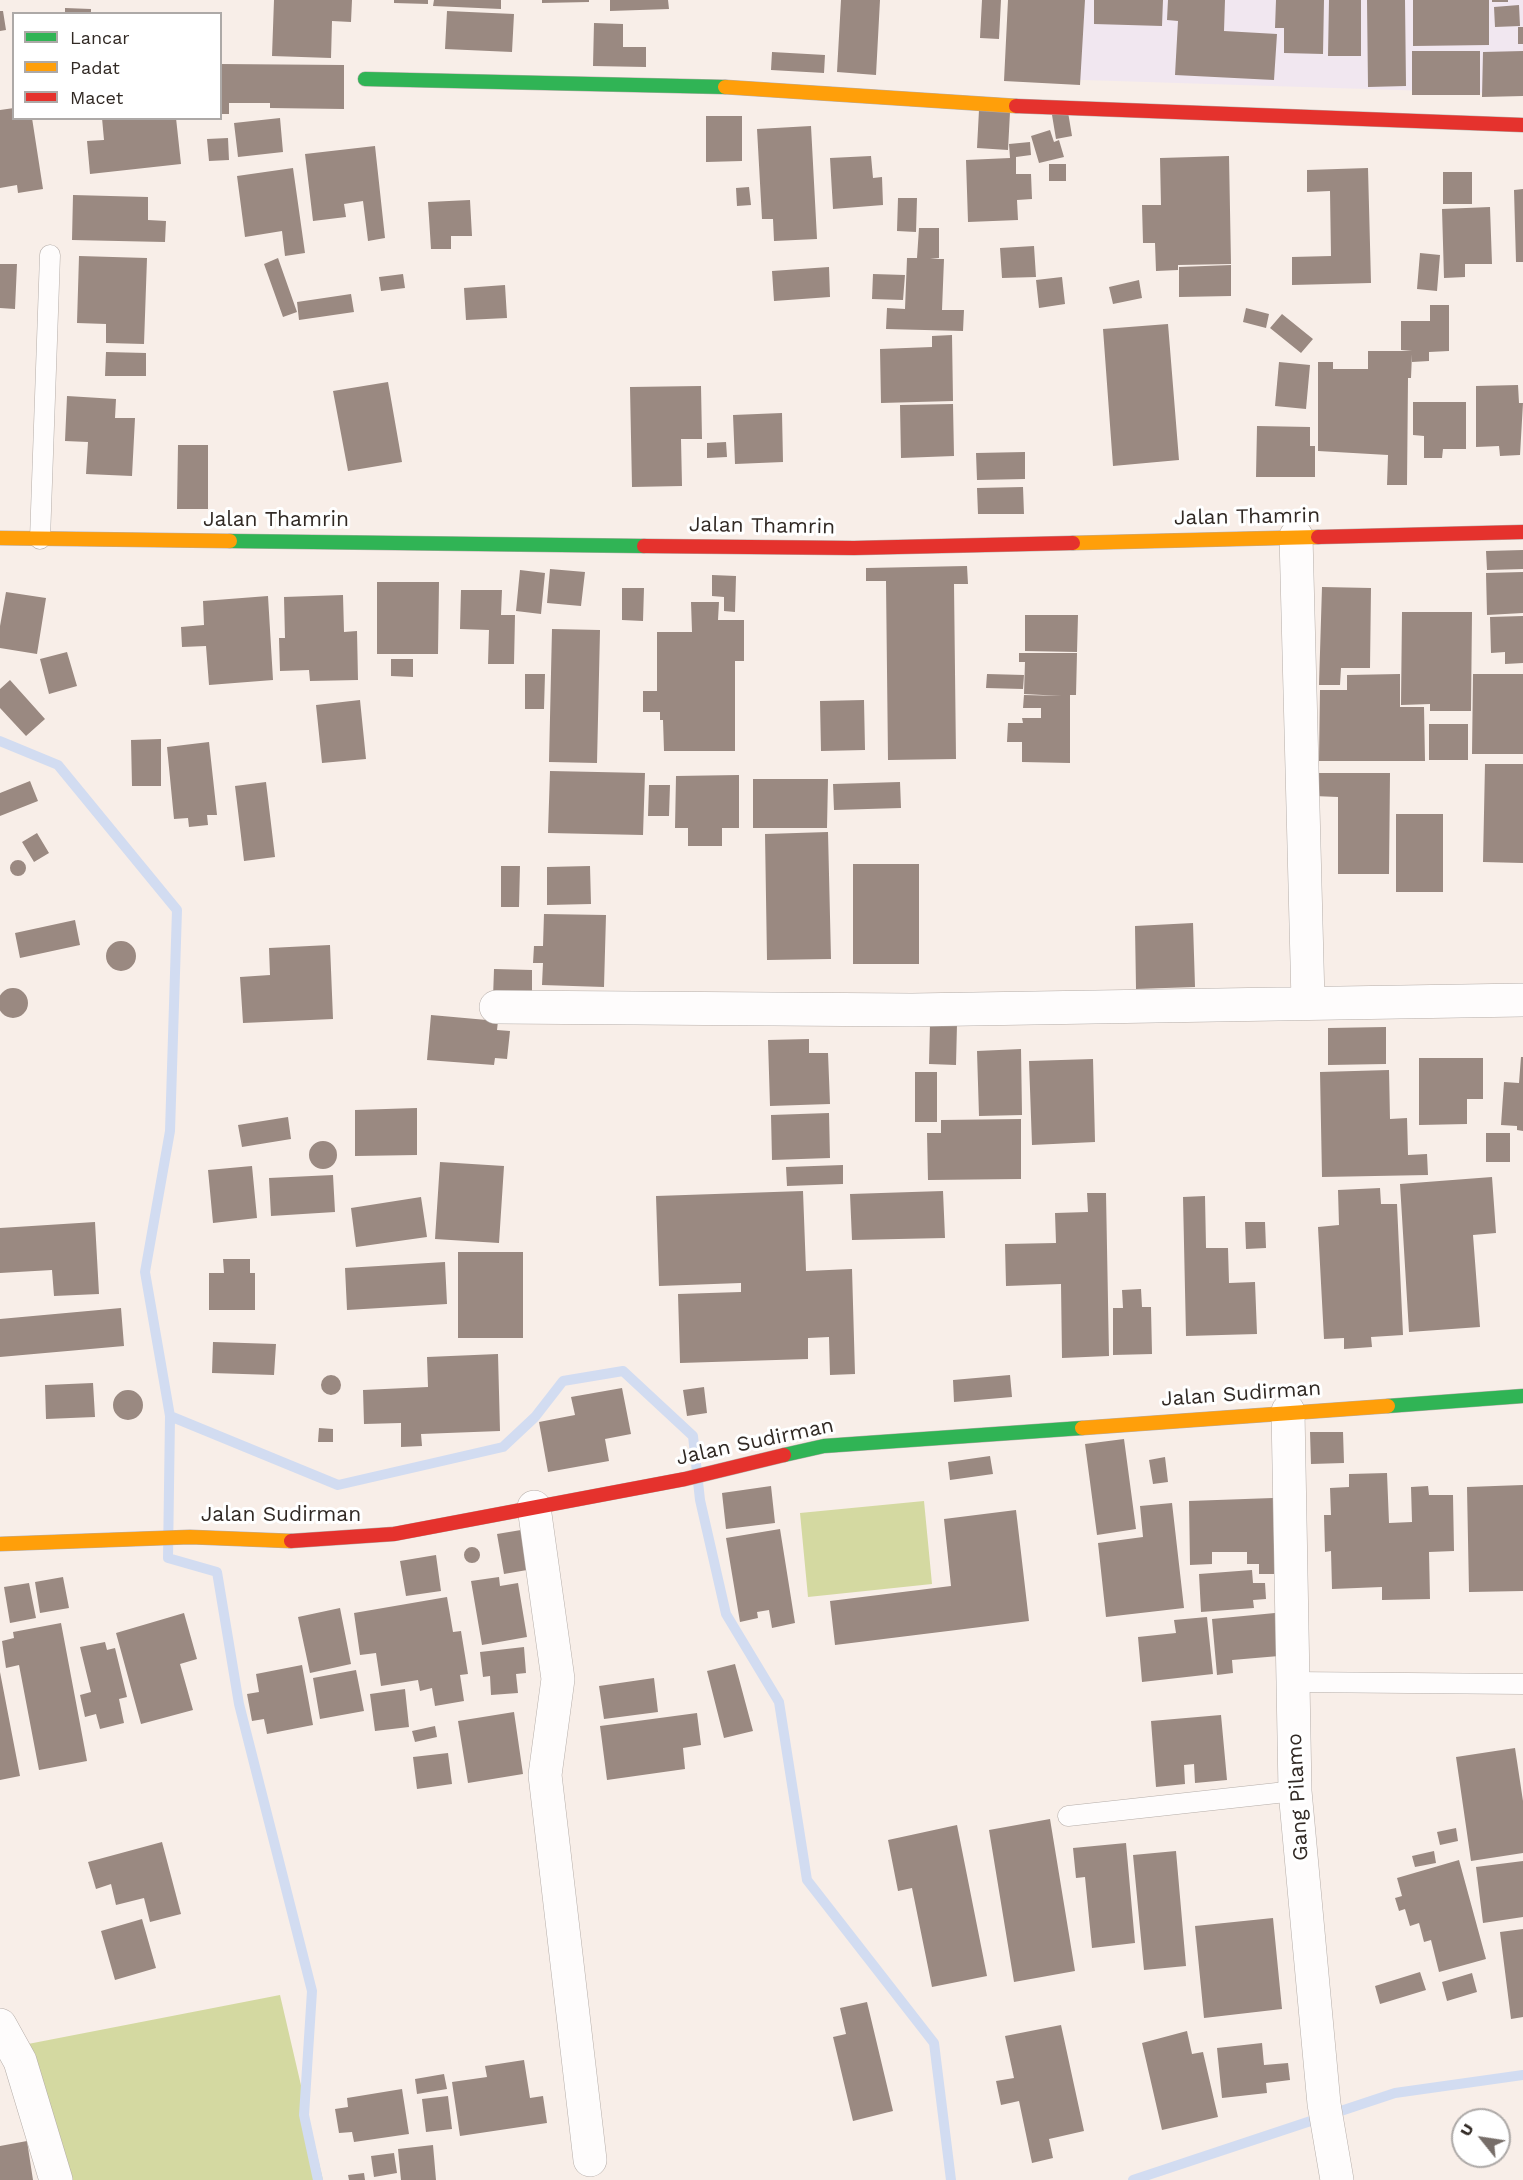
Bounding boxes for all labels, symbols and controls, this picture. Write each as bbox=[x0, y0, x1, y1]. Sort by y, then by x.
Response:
legend bbox=[12, 12, 222, 120]
text: Lancar bbox=[70, 27, 130, 48]
text: Padat bbox=[70, 57, 120, 78]
text: Macet bbox=[70, 87, 123, 108]
street label: Jalan Thamrin bbox=[1174, 503, 1320, 531]
street label: Jalan Thamrin bbox=[203, 507, 349, 533]
street label: Jalan Thamrin bbox=[689, 512, 835, 540]
street label: Jalan Sudirman bbox=[1160, 1376, 1322, 1412]
street label: Jalan Sudirman bbox=[674, 1413, 836, 1471]
street label: Jalan Sudirman bbox=[201, 1502, 361, 1528]
street label: Gang Pilamo bbox=[1282, 1733, 1314, 1861]
north arrow bbox=[1451, 2108, 1511, 2168]
text: U bbox=[1456, 2120, 1478, 2139]

